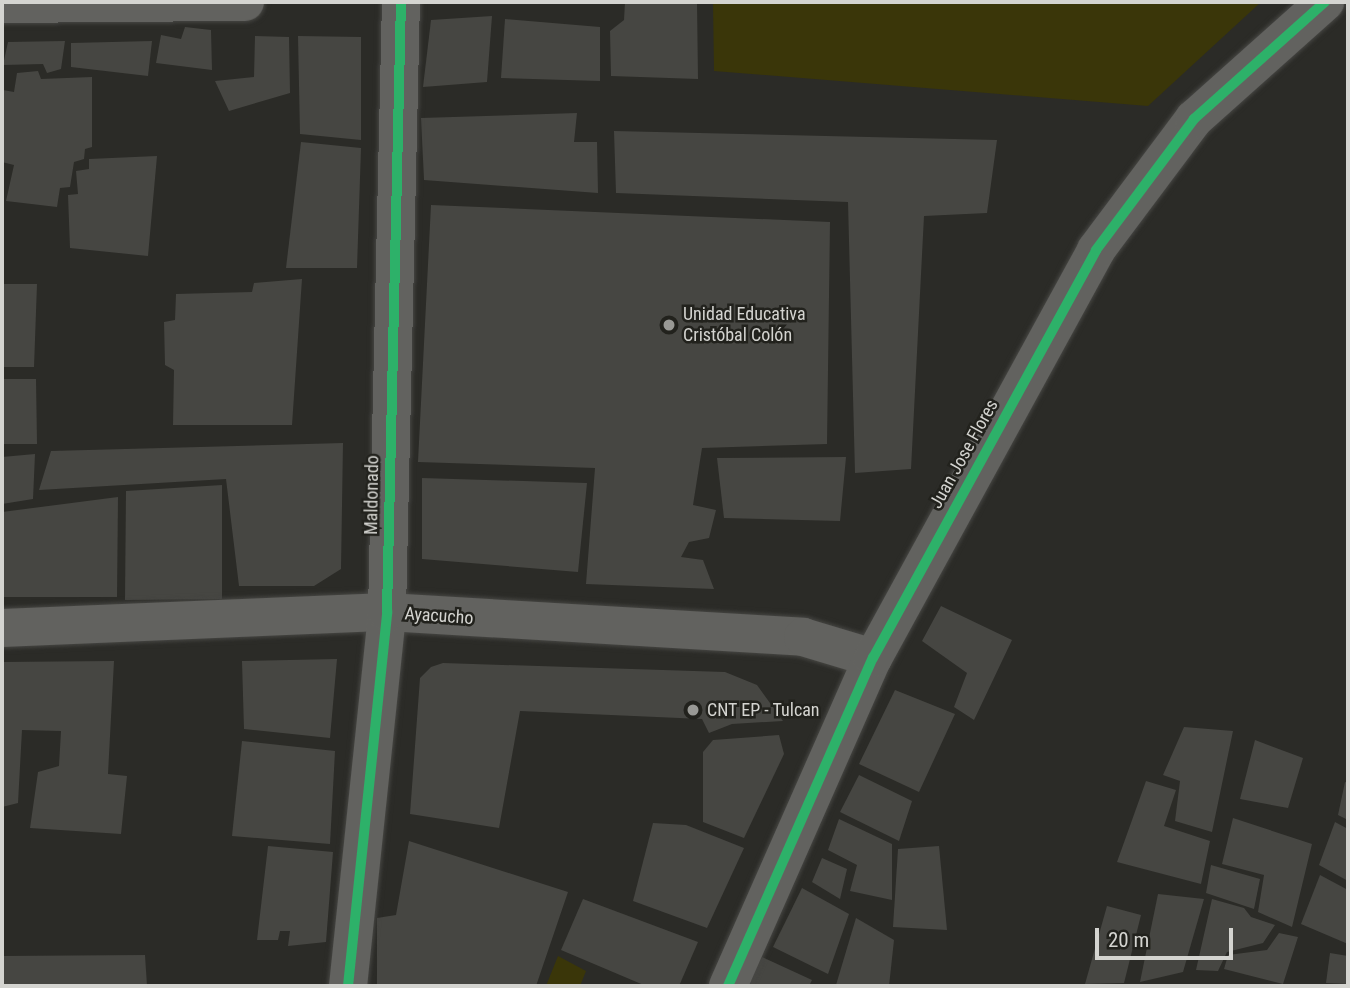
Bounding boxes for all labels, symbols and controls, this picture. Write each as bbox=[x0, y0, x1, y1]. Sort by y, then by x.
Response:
place label: Unidad Educativa Cristóbal Colón bbox=[683, 304, 806, 346]
marker: Unidad Educativa Cristóbal Colón bbox=[661, 317, 677, 333]
street label: Juan Jose Flores bbox=[925, 396, 1003, 512]
street label: Maldonado bbox=[361, 455, 383, 535]
street label: Ayacucho bbox=[404, 603, 474, 629]
place label: CNT EP - Tulcan bbox=[707, 699, 820, 721]
marker: CNT EP - Tulcan bbox=[685, 702, 701, 718]
scale bar bbox=[1098, 914, 1236, 958]
text: 20 m bbox=[1108, 928, 1149, 952]

